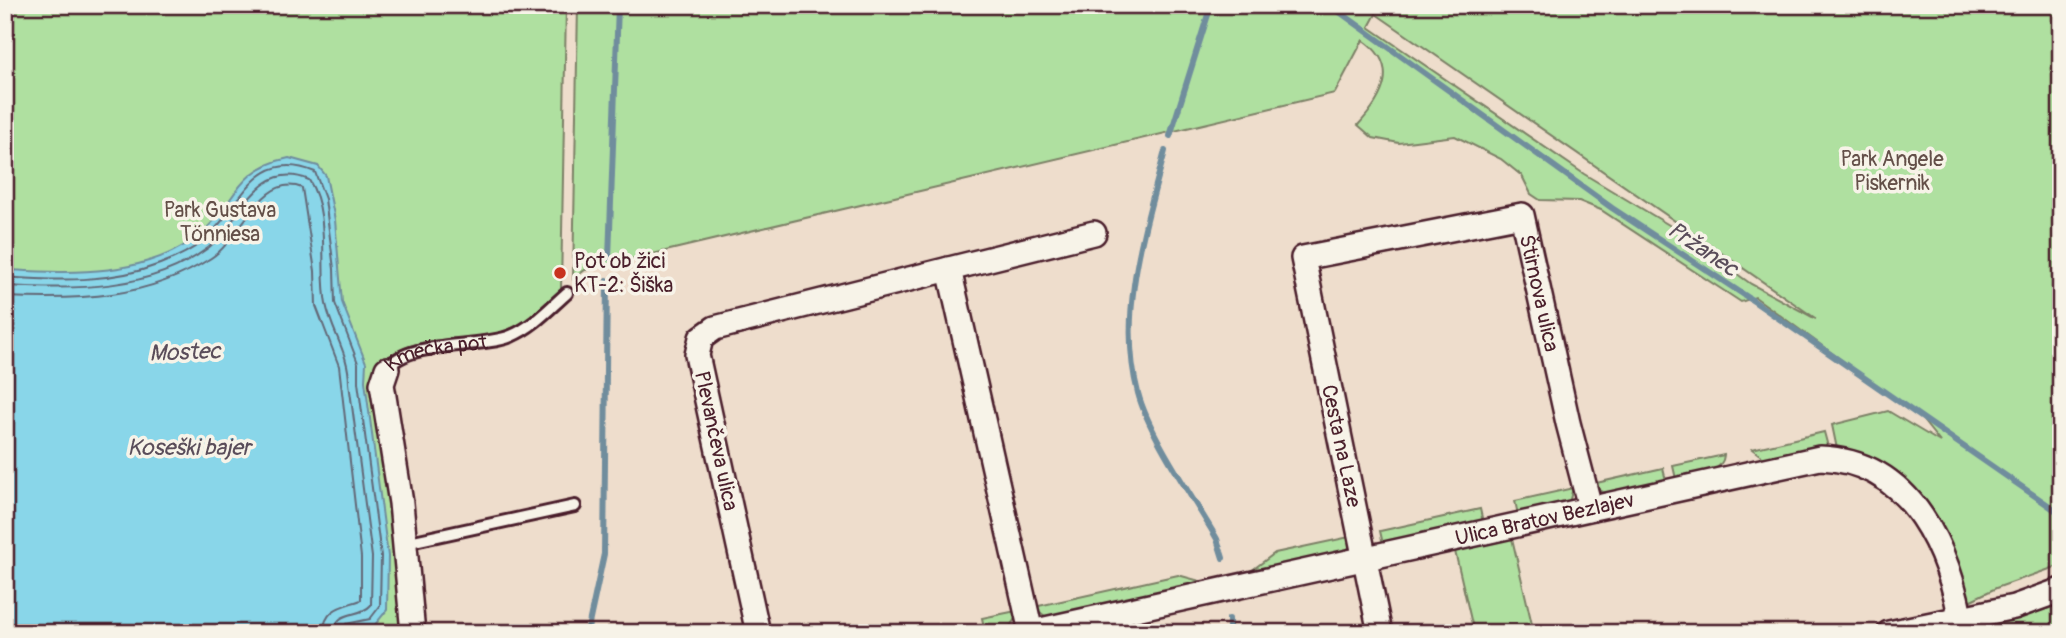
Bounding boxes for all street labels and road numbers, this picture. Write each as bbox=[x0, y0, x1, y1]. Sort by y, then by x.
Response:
street label: Štirnova ulica bbox=[1513, 232, 1565, 354]
street label: Kmečka pot bbox=[378, 328, 490, 377]
street label: Plevančeva ulica bbox=[688, 369, 744, 513]
street label: Cesta na Laze bbox=[1315, 382, 1367, 510]
street label: Ulica Bratov Bezlajev bbox=[1452, 486, 1637, 552]

